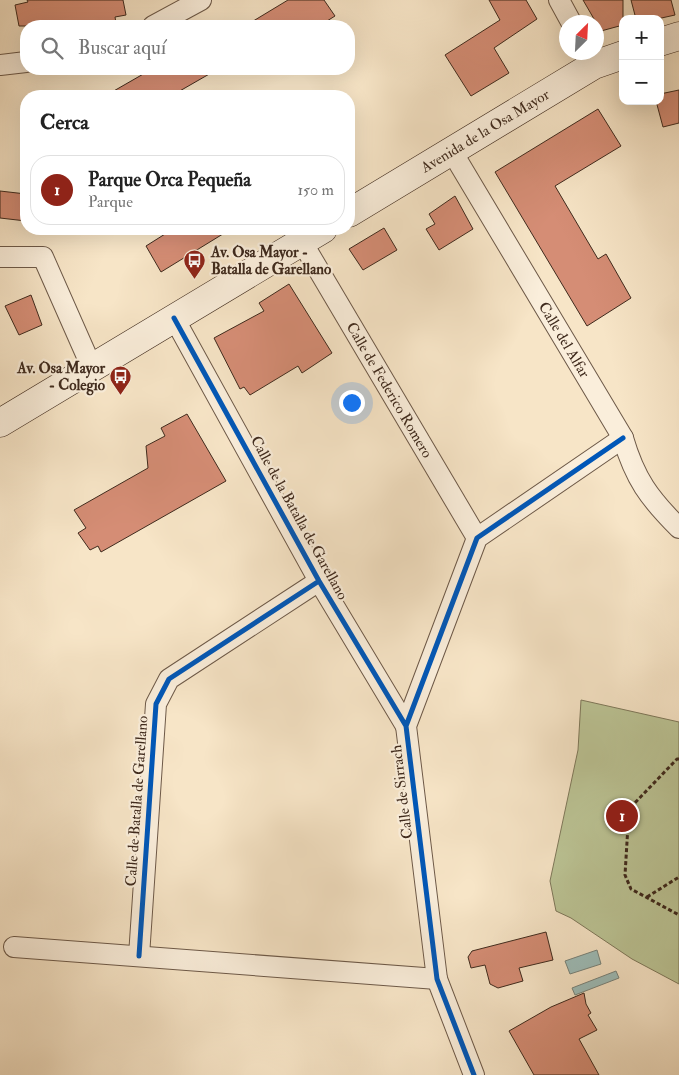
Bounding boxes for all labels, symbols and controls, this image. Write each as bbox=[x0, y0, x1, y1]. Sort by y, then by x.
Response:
north arrow bbox=[559, 15, 604, 60]
map controls bbox=[619, 15, 664, 105]
button: + bbox=[619, 15, 664, 60]
search box bbox=[20, 20, 355, 75]
icon: search bbox=[38, 34, 66, 62]
text: Buscar aquí bbox=[78, 36, 166, 60]
button: − bbox=[619, 60, 664, 105]
street label: Avenida de la Osa Mayor bbox=[417, 85, 553, 177]
text: Cerca bbox=[40, 109, 89, 136]
text: Parque Orca Pequeña bbox=[88, 168, 251, 192]
text: 1 bbox=[54, 180, 60, 200]
text: 150 m bbox=[297, 180, 334, 200]
text: Parque bbox=[88, 192, 133, 212]
place label: Av. Osa Mayor - Batalla de Garellano bbox=[210, 243, 332, 279]
bus stop icon: Av. Osa Mayor - Batalla de Garellano bbox=[183, 249, 207, 280]
street label: Calle del Alfar bbox=[534, 298, 594, 381]
street label: Calle de Federico Romero bbox=[342, 319, 437, 461]
place label: Av. Osa Mayor - Colegio bbox=[16, 359, 106, 396]
bus stop icon: Av. Osa Mayor - Colegio bbox=[109, 365, 133, 396]
your location bbox=[339, 390, 365, 416]
street label: Calle de la Batalla de Garellano bbox=[246, 433, 352, 603]
street label: Calle de Batalla de Garellano bbox=[122, 715, 152, 887]
street label: Calle de Sirrach bbox=[387, 744, 417, 840]
pin: 1 bbox=[606, 797, 638, 835]

